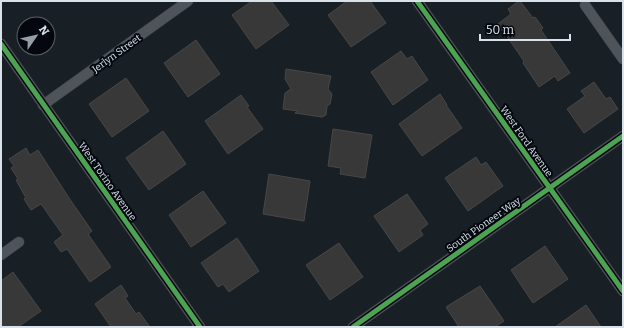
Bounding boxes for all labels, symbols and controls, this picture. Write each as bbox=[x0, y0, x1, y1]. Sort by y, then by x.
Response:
north arrow bbox=[16, 16, 56, 56]
scale bar bbox=[480, 16, 570, 42]
text: 50 m bbox=[486, 23, 515, 37]
text: N bbox=[36, 24, 52, 38]
street label: Jerlyn Street bbox=[89, 32, 144, 76]
street label: West Ford Avenue bbox=[497, 104, 555, 179]
street label: West Torino Avenue bbox=[76, 140, 139, 223]
street label: South Pioneer Way bbox=[444, 194, 524, 255]

